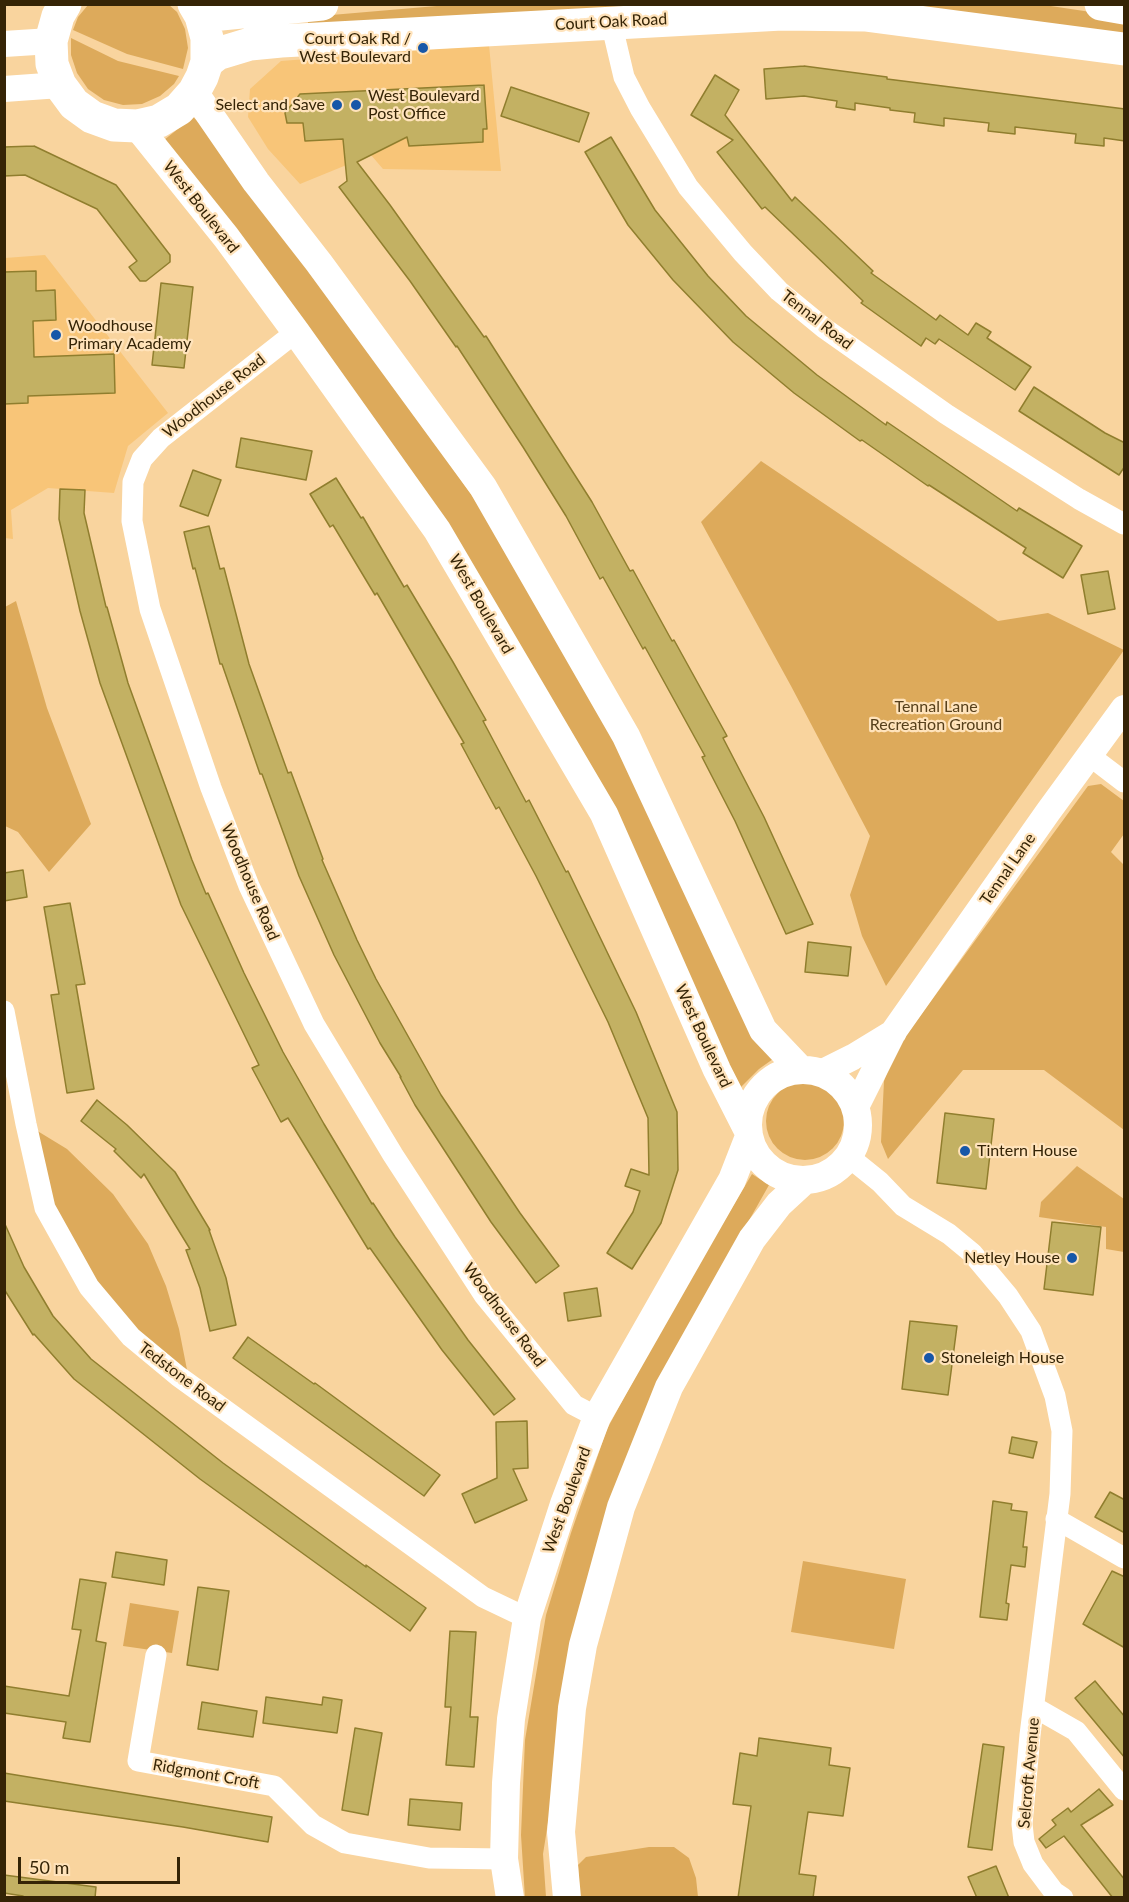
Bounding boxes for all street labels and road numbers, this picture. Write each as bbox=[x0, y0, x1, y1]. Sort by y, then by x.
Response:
street label: Court Oak Road bbox=[554, 9, 668, 35]
street label: West Boulevard bbox=[159, 157, 243, 257]
street label: Tennal Road bbox=[778, 286, 856, 354]
street label: Woodhouse Road bbox=[159, 350, 269, 442]
street label: West Boulevard bbox=[445, 551, 517, 657]
street label: Woodhouse Road bbox=[217, 821, 283, 943]
street label: Tennal Lane bbox=[976, 829, 1040, 909]
street label: West Boulevard bbox=[671, 981, 735, 1091]
street label: Woodhouse Road bbox=[459, 1259, 549, 1371]
street label: Tedstone Road bbox=[135, 1338, 229, 1416]
street label: West Boulevard bbox=[539, 1444, 595, 1556]
street label: Selcroft Avenue bbox=[1015, 1717, 1043, 1829]
street label: Ridgmont Croft bbox=[151, 1755, 261, 1793]

